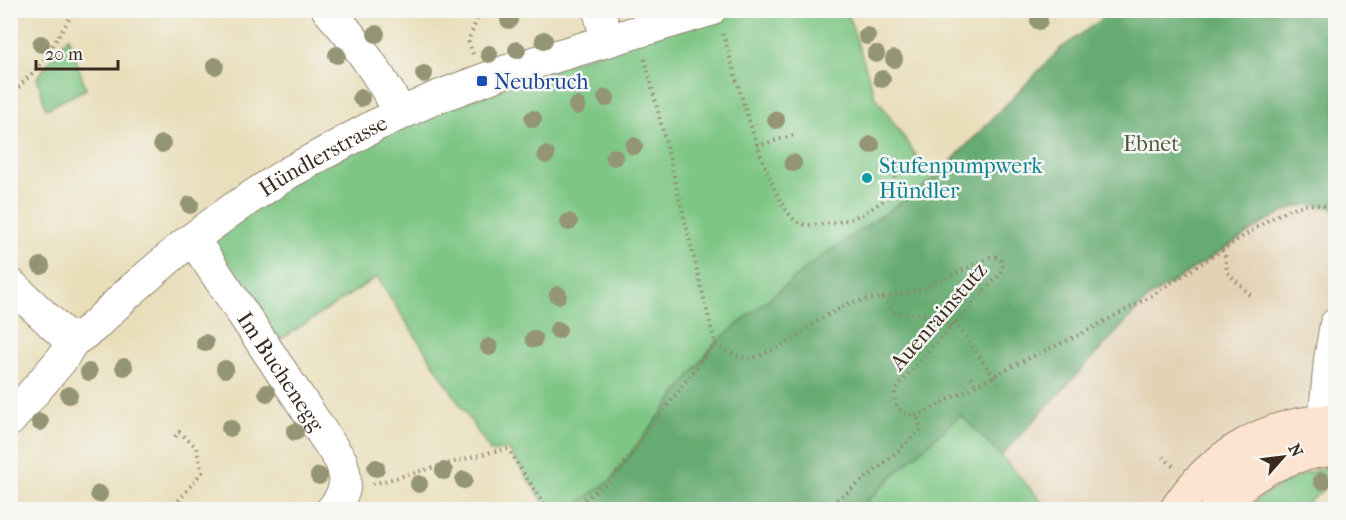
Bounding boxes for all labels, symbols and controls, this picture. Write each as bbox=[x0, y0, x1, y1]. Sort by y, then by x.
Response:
scale bar bbox=[36, 33, 118, 71]
text: 20 m bbox=[45, 44, 83, 65]
place label: Neubruch bbox=[494, 69, 589, 95]
marker: Neubruch bbox=[475, 74, 489, 88]
street label: Hündlerstrasse bbox=[254, 110, 392, 202]
park label: Ebnet bbox=[1123, 131, 1179, 157]
place label: Stufenpumpwerk Hündler bbox=[879, 153, 1043, 204]
marker: Stufenpumpwerk Hündler bbox=[860, 171, 874, 185]
street label: Auenrainstutz bbox=[884, 257, 993, 377]
street label: Im Buchenegg bbox=[231, 307, 330, 437]
north arrow bbox=[1253, 427, 1313, 487]
text: N bbox=[1285, 440, 1307, 461]

